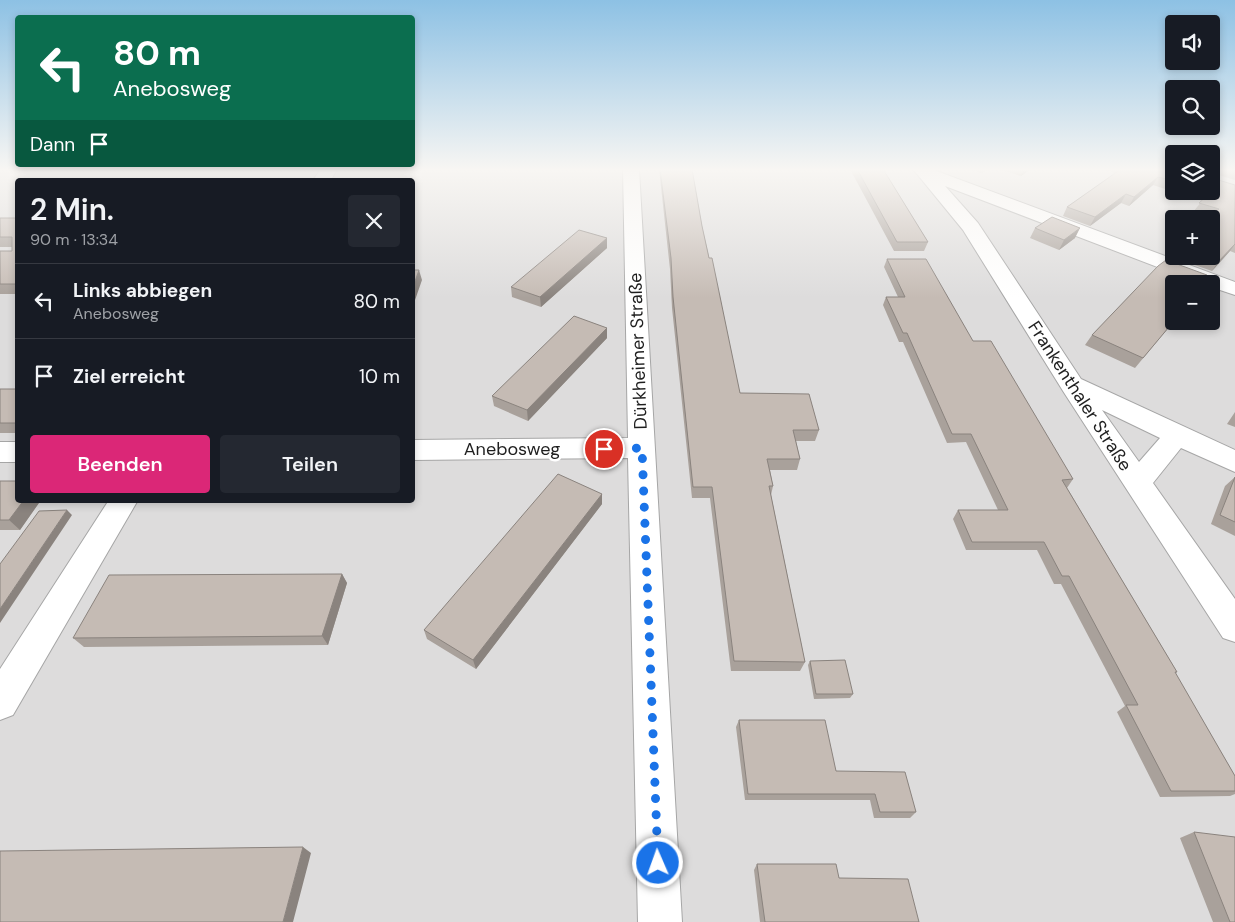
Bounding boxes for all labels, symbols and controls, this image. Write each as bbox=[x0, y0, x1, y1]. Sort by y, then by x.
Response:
map controls bbox=[1165, 15, 1220, 330]
button: sound bbox=[1165, 15, 1220, 70]
text: 80 m bbox=[113, 30, 201, 76]
icon: left bbox=[30, 35, 95, 100]
text: Anebosweg bbox=[113, 74, 231, 103]
button: search bbox=[1165, 80, 1220, 135]
icon: arrive bbox=[85, 130, 113, 158]
text: Dann bbox=[30, 132, 75, 157]
button: layers bbox=[1165, 145, 1220, 200]
text: 2 Min. bbox=[30, 190, 114, 229]
button: close bbox=[348, 195, 400, 247]
button: + bbox=[1165, 210, 1220, 265]
text: 90 m · 13:34 bbox=[30, 229, 118, 250]
street label: Dürkheimer Straße bbox=[623, 272, 653, 430]
button: − bbox=[1165, 275, 1220, 330]
text: Links abbiegen bbox=[73, 278, 212, 303]
icon: left bbox=[30, 287, 58, 315]
text: 80 m bbox=[353, 289, 400, 314]
text: Anebosweg bbox=[73, 303, 159, 324]
street label: Frankenthaler Straße bbox=[1023, 316, 1137, 476]
icon: arrive bbox=[30, 362, 58, 390]
text: Ziel erreicht bbox=[73, 364, 185, 389]
text: 10 m bbox=[359, 364, 400, 389]
pin bbox=[583, 428, 625, 470]
button: Beenden bbox=[30, 435, 210, 493]
button: Teilen bbox=[220, 435, 400, 493]
icon: arrive bbox=[590, 435, 618, 463]
street label: Anebosweg bbox=[464, 437, 560, 461]
position arrow bbox=[631, 836, 683, 888]

